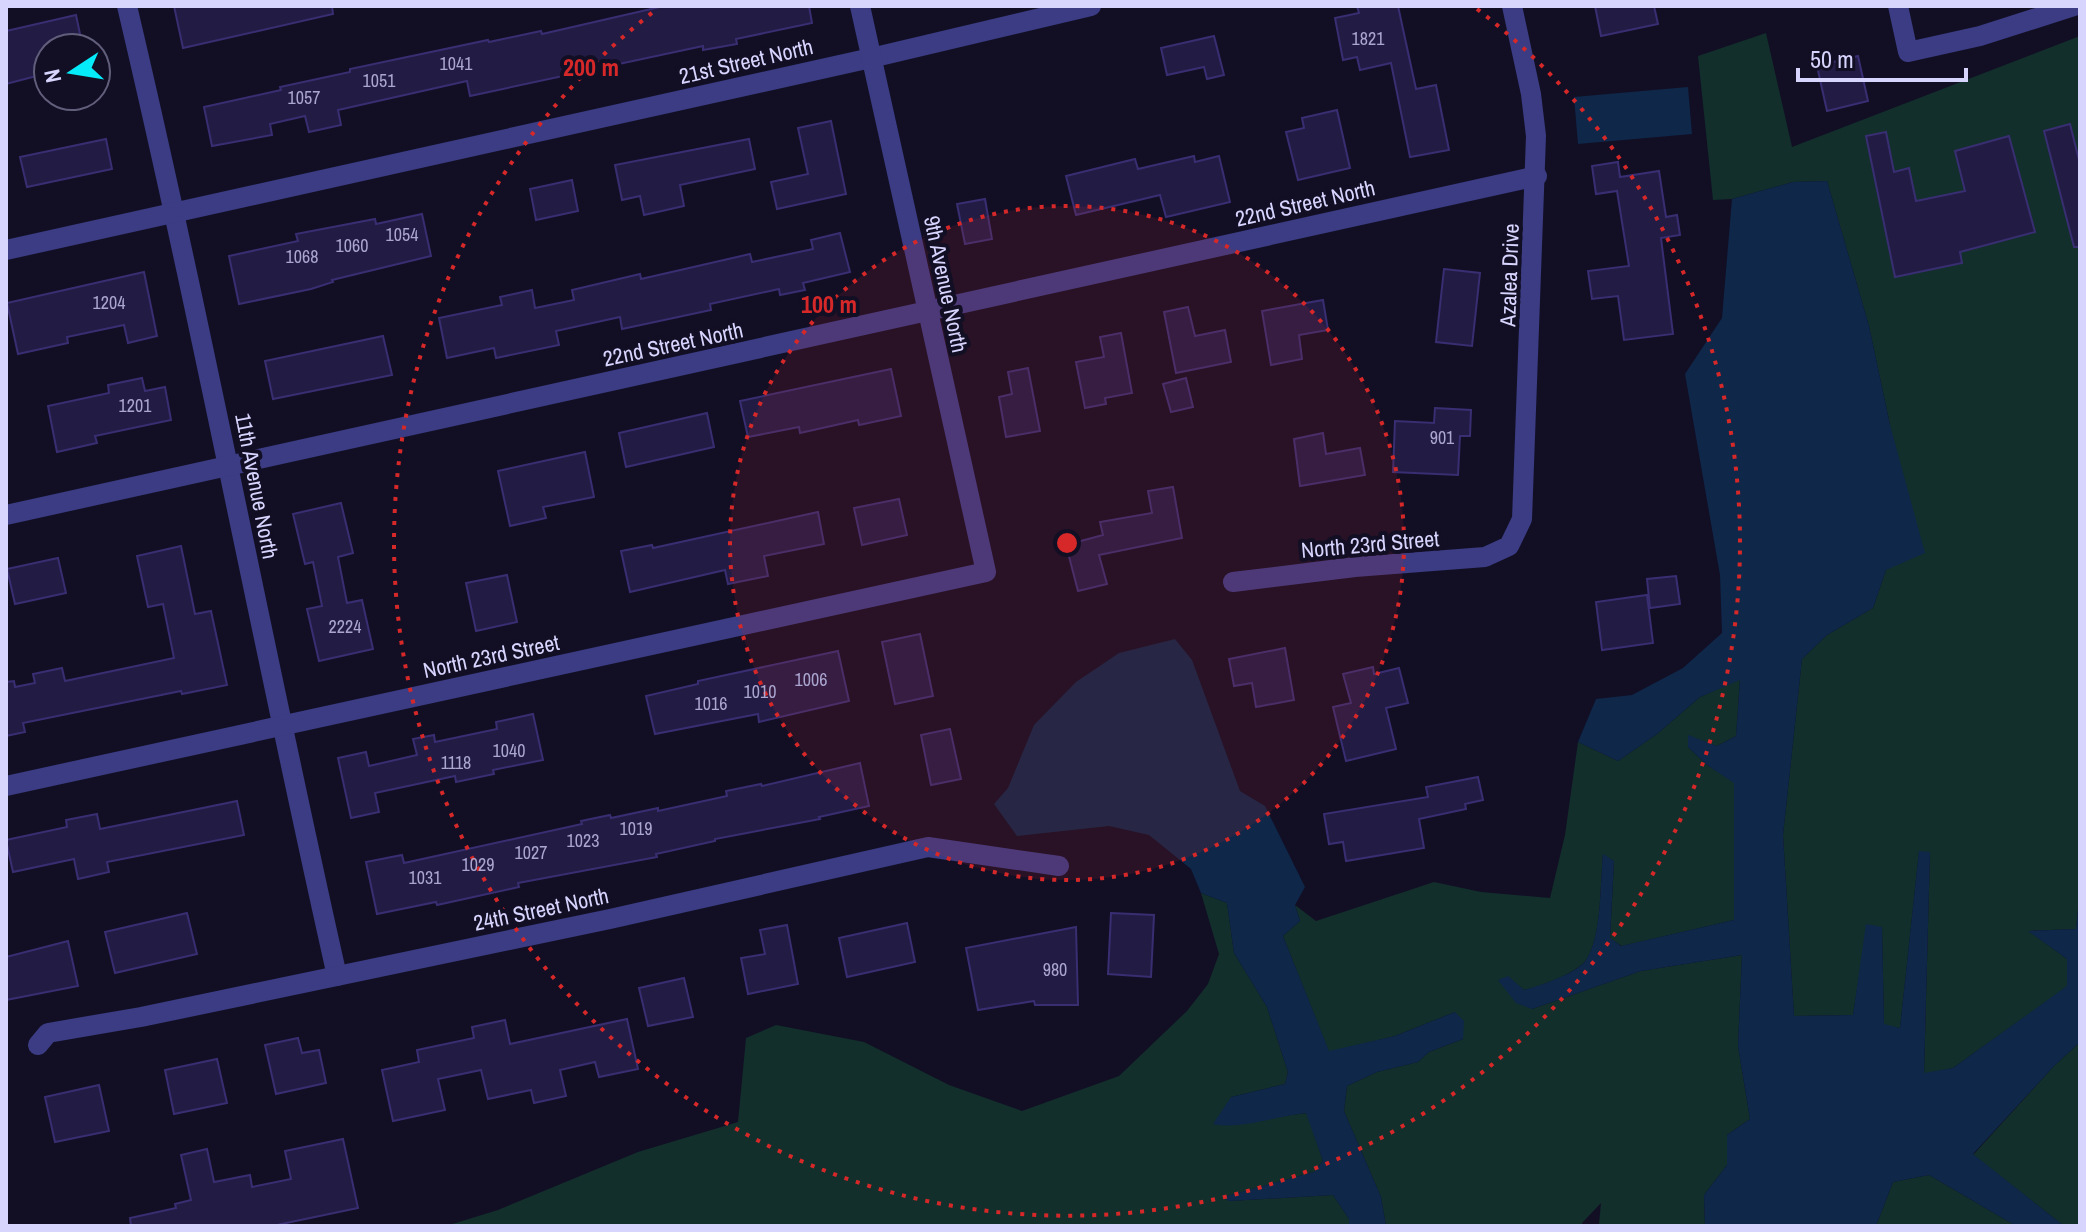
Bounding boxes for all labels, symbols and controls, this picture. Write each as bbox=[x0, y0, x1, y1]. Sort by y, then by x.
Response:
house number: 1821 bbox=[1352, 26, 1385, 51]
street label: 21st Street North bbox=[676, 31, 816, 91]
north arrow bbox=[32, 32, 112, 112]
scale bar bbox=[1798, 32, 1966, 82]
text: 50 m bbox=[1810, 43, 1854, 75]
house number: 1041 bbox=[440, 51, 473, 76]
text: 200 m bbox=[563, 51, 619, 83]
text: N bbox=[36, 67, 68, 86]
house number: 1051 bbox=[363, 68, 396, 93]
house number: 1057 bbox=[288, 85, 320, 110]
street label: 22nd Street North bbox=[1232, 172, 1378, 234]
street label: 9th Avenue North bbox=[917, 213, 975, 355]
house number: 1054 bbox=[386, 222, 418, 247]
street label: Azalea Drive bbox=[1492, 223, 1526, 328]
house number: 1060 bbox=[336, 233, 368, 258]
house number: 1068 bbox=[286, 244, 318, 269]
text: 100 m bbox=[801, 288, 857, 320]
house number: 1204 bbox=[93, 290, 125, 315]
street label: 22nd Street North bbox=[600, 315, 746, 373]
house number: 1201 bbox=[119, 393, 152, 418]
street label: 11th Avenue North bbox=[228, 411, 286, 561]
house number: 901 bbox=[1430, 425, 1455, 450]
street label: North 23rd Street bbox=[1300, 523, 1440, 565]
centre of rings bbox=[1053, 529, 1081, 557]
house number: 2224 bbox=[329, 614, 361, 639]
street label: North 23rd Street bbox=[420, 627, 562, 685]
house number: 1006 bbox=[795, 667, 827, 692]
house number: 1010 bbox=[744, 679, 776, 704]
house number: 1016 bbox=[695, 691, 727, 716]
house number: 1040 bbox=[493, 738, 525, 763]
house number: 1118 bbox=[441, 750, 471, 775]
house number: 1019 bbox=[620, 816, 652, 841]
house number: 1023 bbox=[567, 828, 599, 853]
house number: 1027 bbox=[515, 840, 547, 865]
house number: 1029 bbox=[462, 852, 494, 877]
house number: 1031 bbox=[409, 865, 442, 890]
street label: 24th Street North bbox=[471, 880, 611, 938]
house number: 980 bbox=[1043, 957, 1067, 982]

